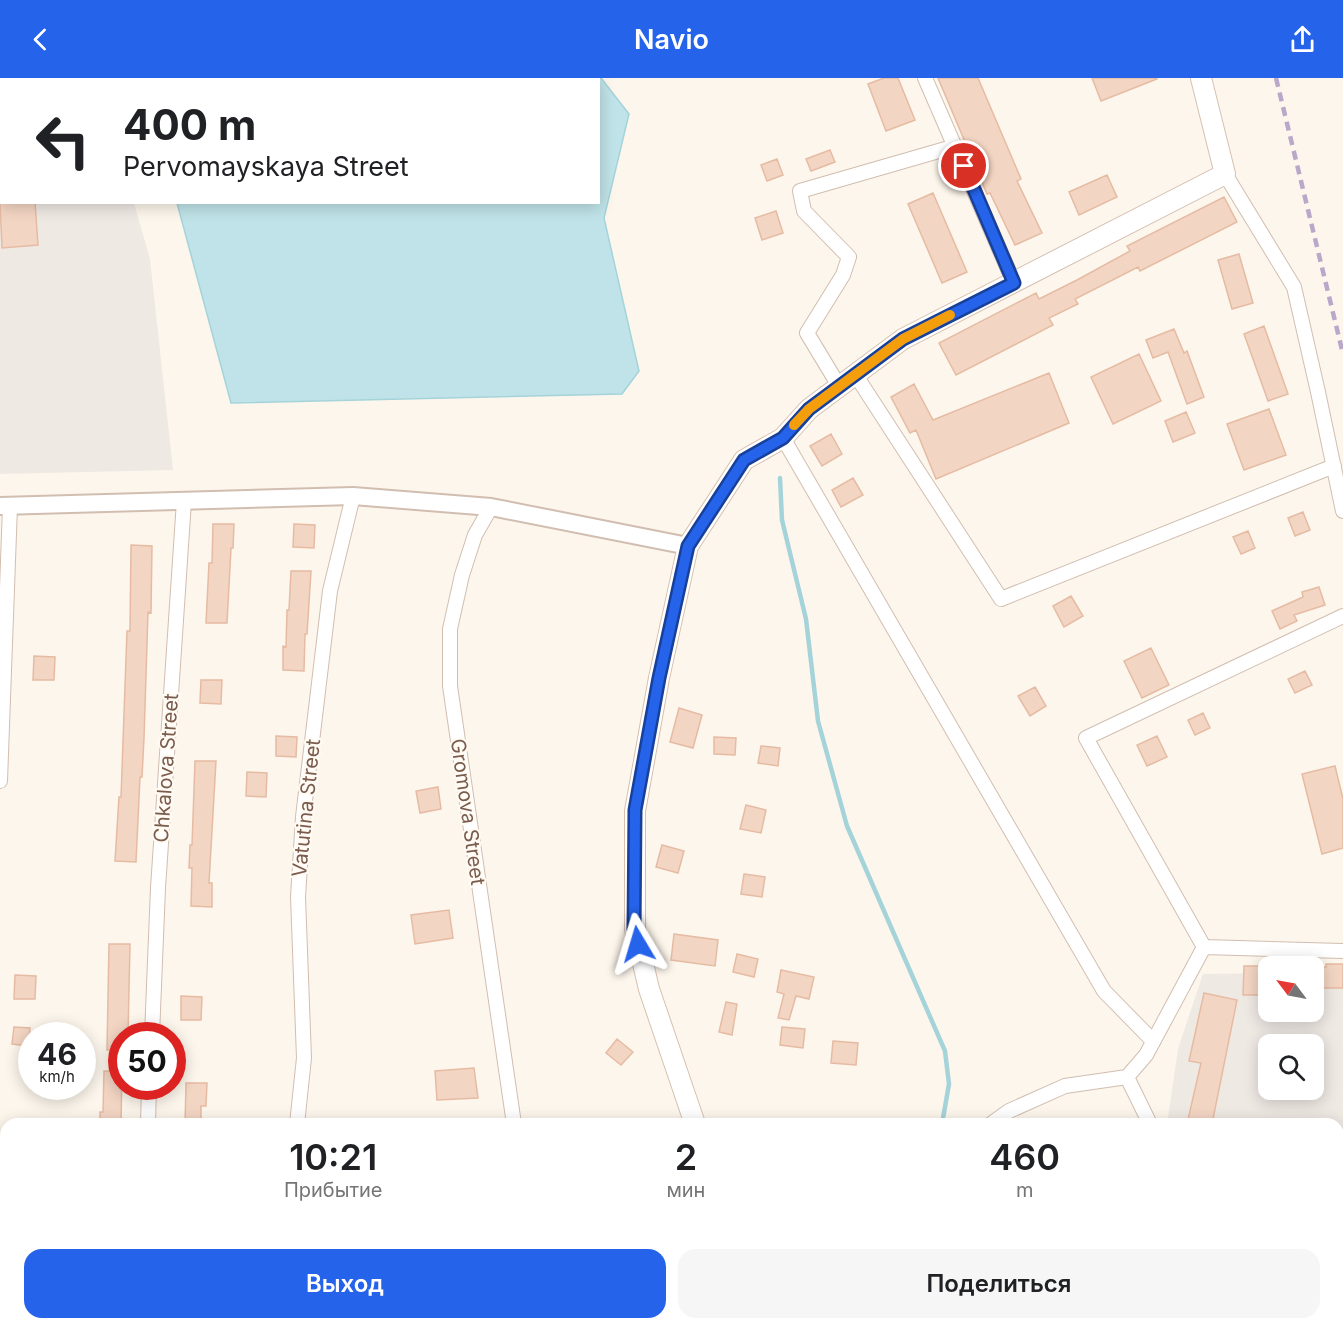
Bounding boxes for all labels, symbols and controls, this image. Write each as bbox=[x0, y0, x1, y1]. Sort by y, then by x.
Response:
icon: back bbox=[24, 23, 57, 56]
text: Navio bbox=[634, 23, 709, 56]
icon: share bbox=[1286, 23, 1319, 56]
text: 400 m bbox=[123, 99, 256, 150]
icon: left bbox=[24, 102, 102, 180]
pin bbox=[938, 140, 989, 191]
icon: arrive bbox=[947, 149, 980, 182]
text: Pervomayskaya Street bbox=[123, 150, 409, 183]
street label: Chkalova Street bbox=[149, 692, 183, 843]
street label: Vatutina Street bbox=[287, 737, 325, 878]
street label: Gromova Street bbox=[446, 737, 490, 887]
position arrow bbox=[606, 912, 670, 976]
north arrow bbox=[1258, 956, 1324, 1022]
map controls bbox=[1258, 956, 1324, 1100]
speed limit sign: 50 bbox=[108, 1022, 186, 1100]
button: search bbox=[1258, 1034, 1324, 1100]
text: 46 bbox=[37, 1036, 77, 1072]
text: km/h bbox=[39, 1067, 75, 1086]
text: 10:21 bbox=[289, 1135, 377, 1179]
text: 2 bbox=[675, 1135, 697, 1179]
text: 460 bbox=[989, 1135, 1060, 1179]
text: Прибытие bbox=[284, 1178, 383, 1202]
text: мин bbox=[666, 1178, 705, 1202]
text: m bbox=[1016, 1178, 1033, 1202]
button: Выход bbox=[24, 1249, 666, 1318]
button: Поделиться bbox=[678, 1249, 1320, 1318]

